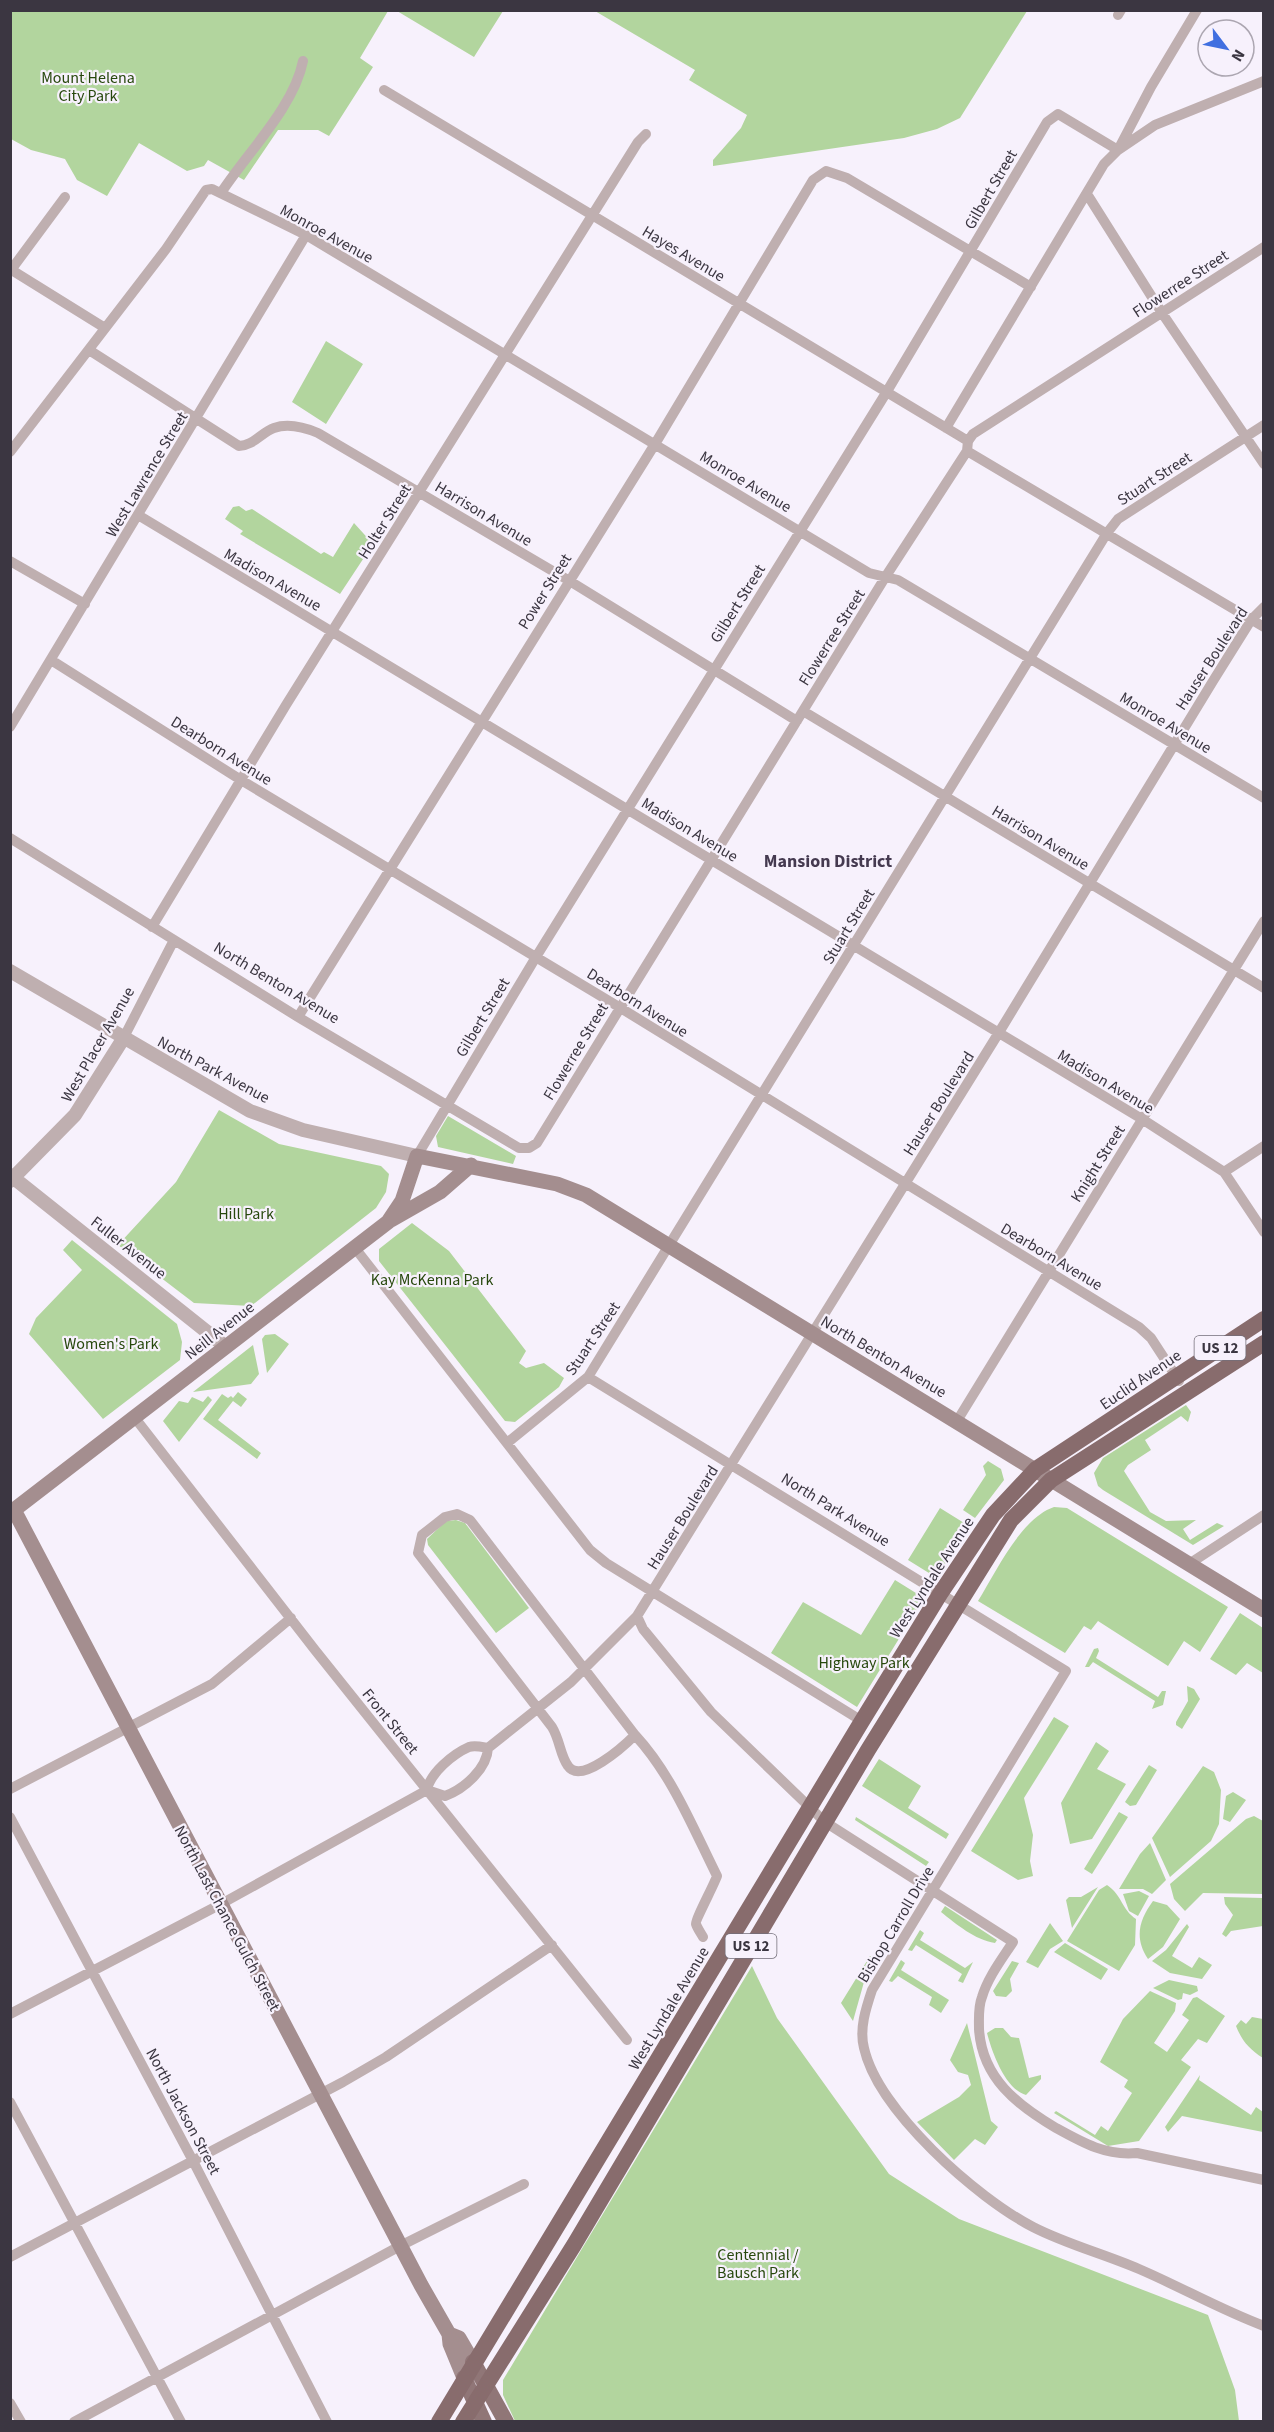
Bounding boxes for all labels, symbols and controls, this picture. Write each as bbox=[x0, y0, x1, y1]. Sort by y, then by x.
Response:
north arrow bbox=[1196, 18, 1256, 78]
text: N bbox=[1226, 45, 1250, 66]
park label: Mount Helena City Park bbox=[41, 67, 135, 107]
street label: Gilbert Street bbox=[959, 145, 1023, 234]
street label: Monroe Avenue bbox=[276, 199, 377, 269]
street label: Hayes Avenue bbox=[638, 220, 729, 287]
street label: Flowerree Street bbox=[1128, 244, 1233, 323]
street label: West Lawrence Street bbox=[101, 407, 193, 542]
street label: Monroe Avenue bbox=[695, 446, 796, 518]
street label: Stuart Street bbox=[1113, 446, 1196, 511]
street label: Harrison Avenue bbox=[431, 476, 536, 552]
street label: Holter Street bbox=[353, 479, 417, 563]
street label: Madison Avenue bbox=[220, 543, 325, 617]
street label: Power Street bbox=[513, 549, 577, 634]
street label: Gilbert Street bbox=[705, 559, 771, 647]
street label: Flowerree Street bbox=[793, 585, 871, 690]
street label: Hauser Boulevard bbox=[1170, 603, 1253, 714]
street label: Monroe Avenue bbox=[1115, 687, 1216, 759]
street label: Dearborn Avenue bbox=[167, 711, 276, 791]
street label: Madison Avenue bbox=[637, 792, 742, 867]
street label: Harrison Avenue bbox=[988, 800, 1093, 876]
district label: Mansion District bbox=[764, 849, 892, 874]
street label: Stuart Street bbox=[818, 884, 880, 968]
street label: North Benton Avenue bbox=[209, 937, 344, 1029]
street label: Dearborn Avenue bbox=[583, 963, 692, 1043]
street label: Gilbert Street bbox=[451, 973, 515, 1061]
street label: West Placer Avenue bbox=[56, 983, 140, 1106]
street label: Flowerree Street bbox=[538, 998, 614, 1104]
street label: North Park Avenue bbox=[153, 1031, 274, 1109]
street label: Madison Avenue bbox=[1053, 1044, 1158, 1119]
street label: Hauser Boulevard bbox=[898, 1047, 980, 1160]
street label: Knight Street bbox=[1065, 1120, 1131, 1206]
park label: Hill Park bbox=[218, 1203, 274, 1225]
street label: Fuller Avenue bbox=[86, 1211, 171, 1284]
street label: Dearborn Avenue bbox=[996, 1218, 1107, 1296]
park label: Kay McKenna Park bbox=[371, 1269, 493, 1291]
street label: Neill Avenue bbox=[180, 1297, 259, 1365]
street label: Stuart Street bbox=[560, 1297, 626, 1380]
street label: North Benton Avenue bbox=[816, 1311, 951, 1403]
park label: Women's Park bbox=[64, 1333, 158, 1355]
road number: US 12 bbox=[1194, 1336, 1246, 1360]
street label: Euclid Avenue bbox=[1096, 1344, 1186, 1415]
street label: Hauser Boulevard bbox=[642, 1461, 724, 1574]
street label: North Park Avenue bbox=[777, 1468, 894, 1552]
street label: West Lyndale Avenue bbox=[884, 1513, 979, 1642]
park label: Highway Park bbox=[818, 1652, 910, 1674]
street label: Front Street bbox=[357, 1684, 424, 1760]
street label: North Last Chance Gulch Street bbox=[169, 1822, 286, 2016]
street label: Bishop Carroll Drive bbox=[852, 1862, 939, 1987]
road number: US 12 bbox=[726, 1934, 777, 1958]
street label: West Lyndale Avenue bbox=[623, 1943, 714, 2074]
street label: North Jackson Street bbox=[140, 2044, 226, 2179]
park label: Centennial / Bausch Park bbox=[717, 2244, 799, 2284]

